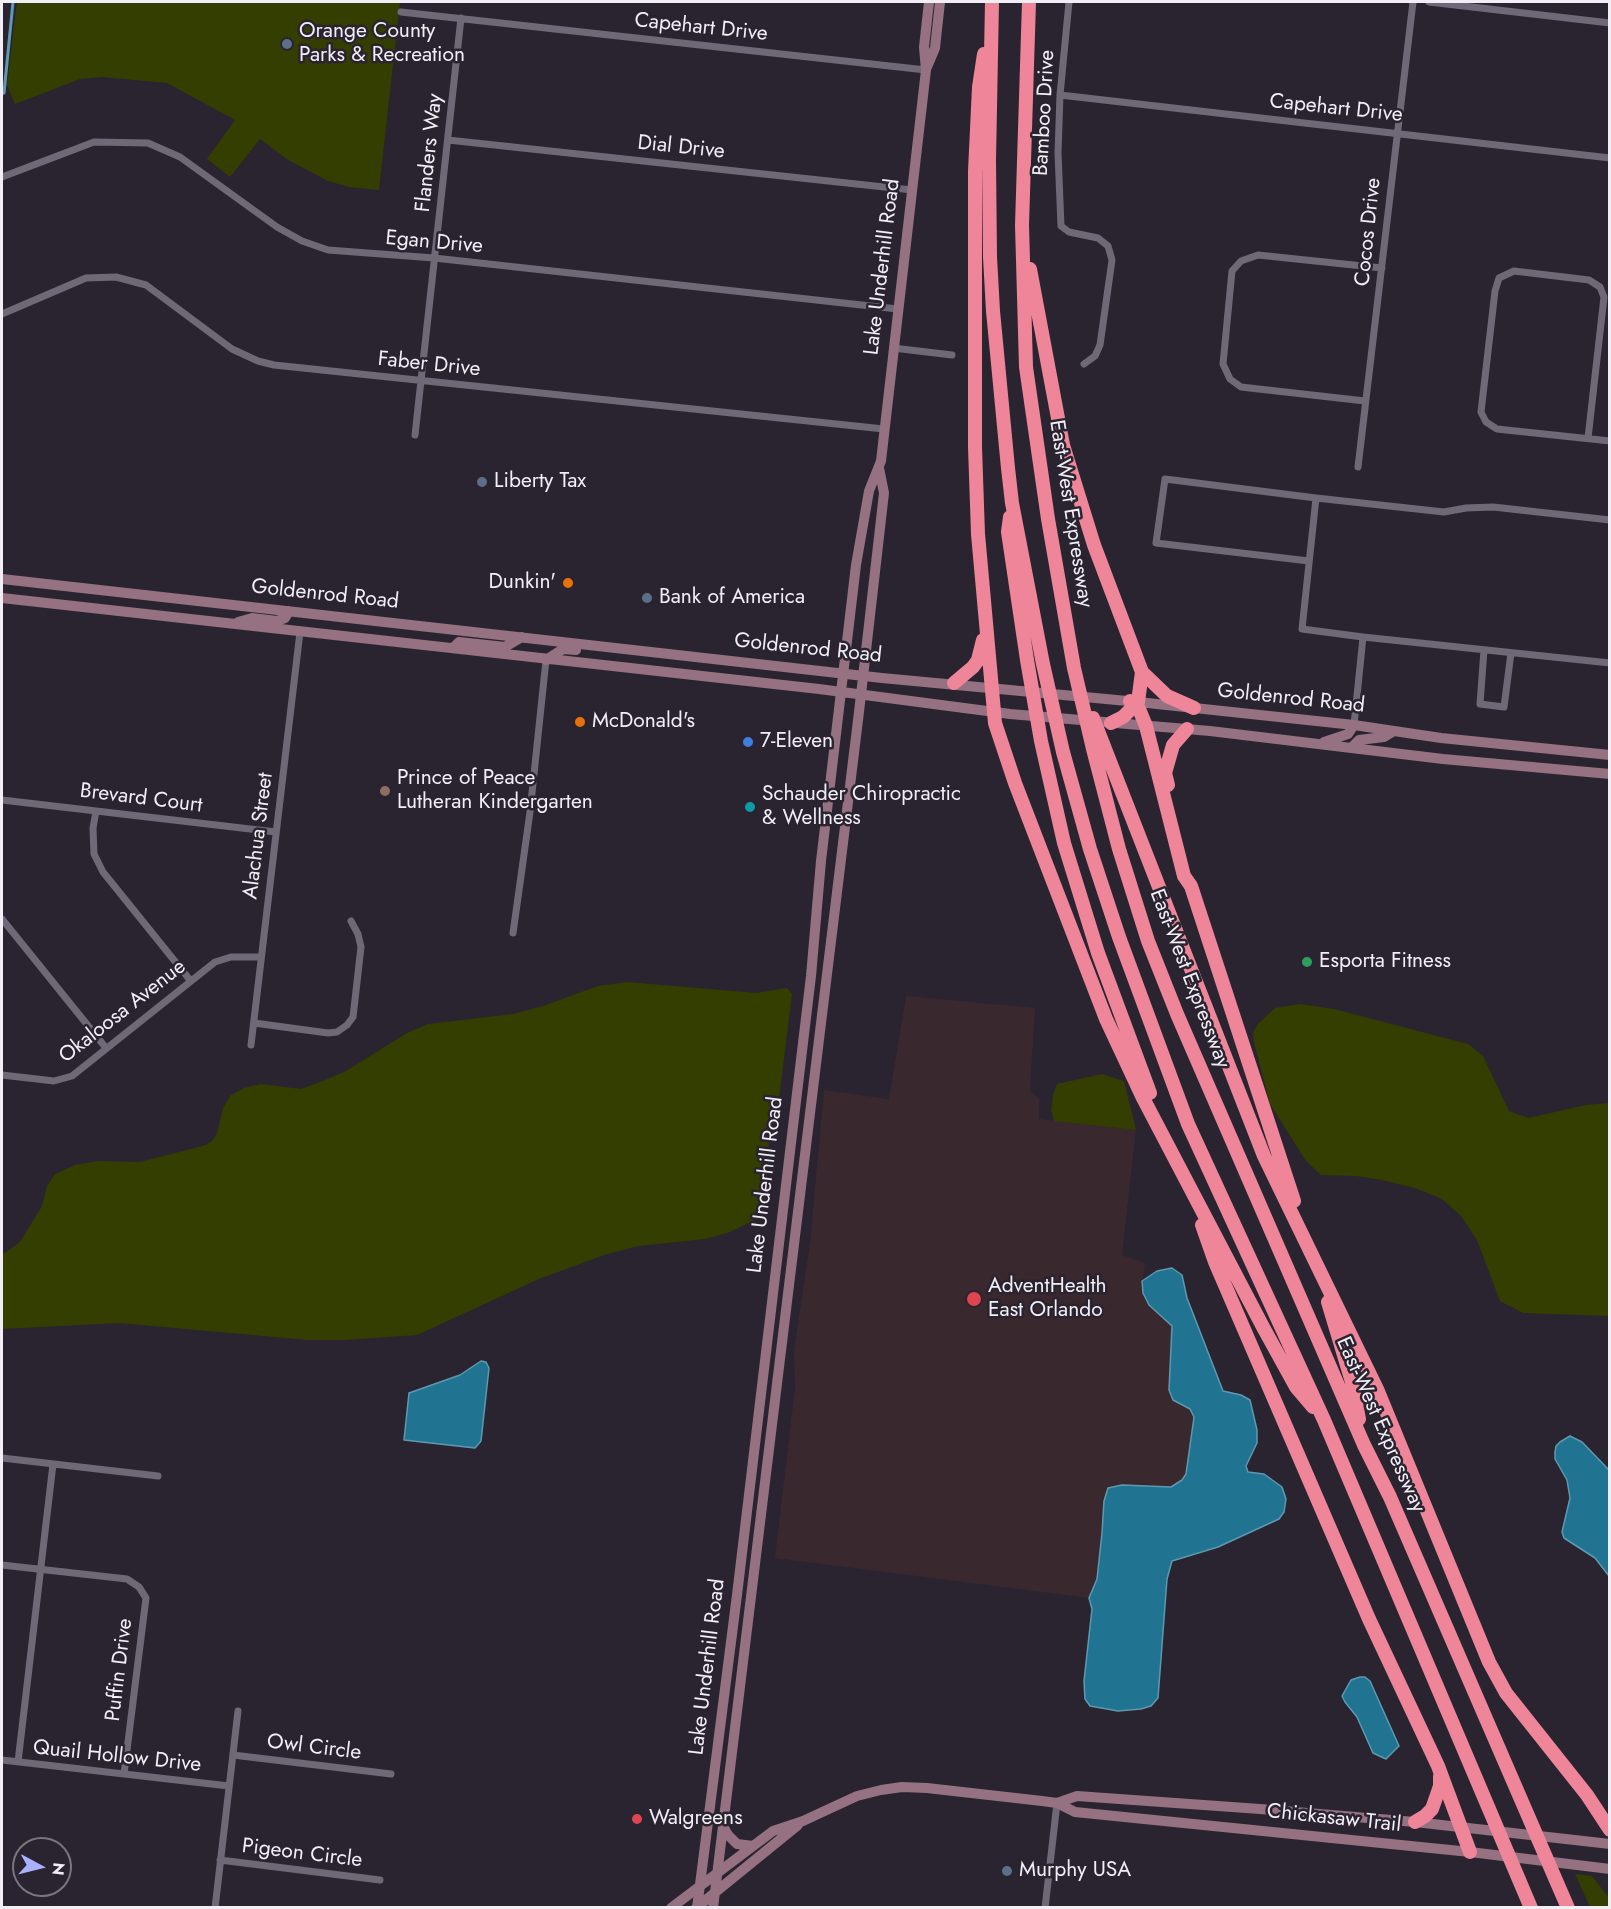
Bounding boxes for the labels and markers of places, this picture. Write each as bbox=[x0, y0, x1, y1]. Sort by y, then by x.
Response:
place label: Orange County Parks & Recreation bbox=[299, 19, 465, 69]
marker: Orange County Parks & Recreation bbox=[280, 37, 294, 51]
place label: Liberty Tax bbox=[494, 469, 586, 495]
marker: Liberty Tax bbox=[475, 475, 489, 489]
place label: Dunkin' bbox=[489, 570, 556, 596]
marker: Dunkin' bbox=[561, 576, 575, 590]
place label: Bank of America bbox=[659, 585, 805, 611]
marker: Bank of America bbox=[640, 591, 654, 605]
place label: McDonald's bbox=[592, 709, 695, 735]
marker: McDonald's bbox=[573, 715, 587, 729]
place label: 7-Eleven bbox=[760, 729, 833, 755]
marker: 7-Eleven bbox=[741, 735, 755, 749]
place label: Prince of Peace Lutheran Kindergarten bbox=[397, 766, 593, 816]
place label: Schauder Chiropractic & Wellness bbox=[762, 782, 961, 832]
marker: Prince of Peace Lutheran Kindergarten bbox=[378, 784, 392, 798]
marker: Schauder Chiropractic & Wellness bbox=[743, 800, 757, 814]
place label: Esporta Fitness bbox=[1319, 949, 1451, 975]
marker: Esporta Fitness bbox=[1300, 955, 1314, 969]
place label: AdventHealth East Orlando bbox=[988, 1274, 1106, 1324]
marker: AdventHealth East Orlando bbox=[965, 1290, 983, 1308]
place label: Walgreens bbox=[649, 1806, 743, 1832]
marker: Walgreens bbox=[630, 1812, 644, 1826]
place label: Murphy USA bbox=[1019, 1858, 1131, 1884]
marker: Murphy USA bbox=[1000, 1864, 1014, 1878]

